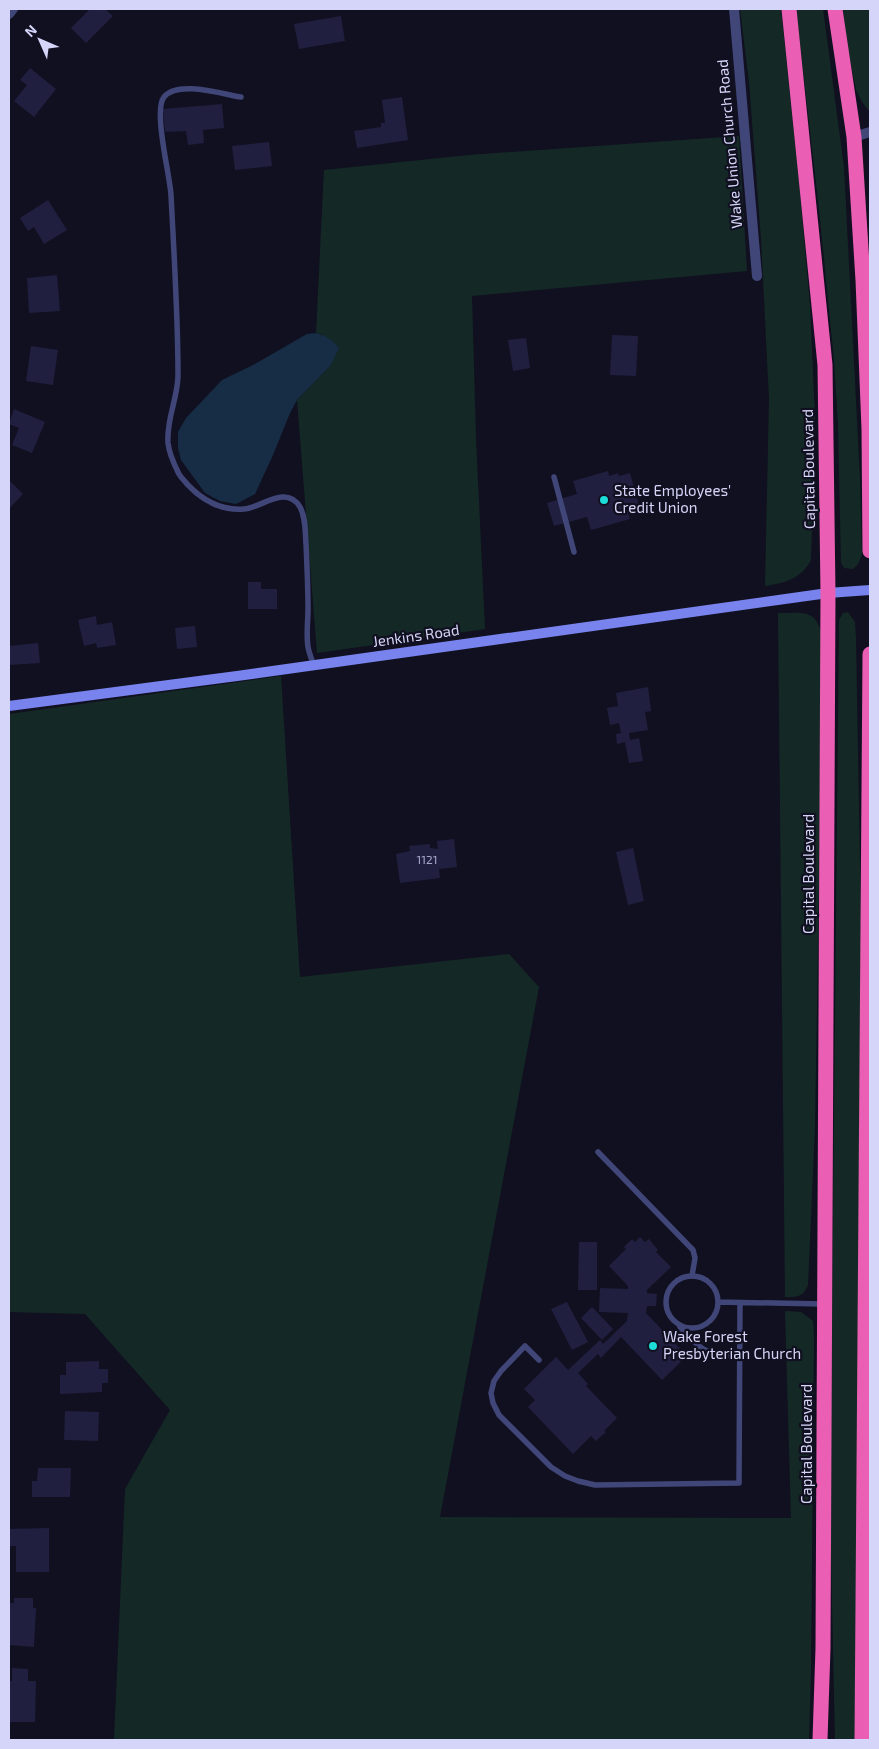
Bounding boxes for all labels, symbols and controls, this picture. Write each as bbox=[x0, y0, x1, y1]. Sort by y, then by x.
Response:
north arrow bbox=[15, 15, 65, 65]
text: N bbox=[21, 21, 40, 40]
street label: Wake Union Church Road bbox=[713, 59, 745, 229]
street label: Capital Boulevard bbox=[798, 409, 818, 529]
place label: State Employees' Credit Union bbox=[614, 481, 731, 516]
marker: State Employees' Credit Union bbox=[598, 494, 610, 506]
street label: Jenkins Road bbox=[371, 620, 460, 650]
street label: Capital Boulevard bbox=[799, 814, 817, 934]
house number: 1121 bbox=[416, 852, 438, 866]
place label: Wake Forest Presbyterian Church bbox=[663, 1327, 801, 1362]
marker: Wake Forest Presbyterian Church bbox=[647, 1340, 659, 1352]
street label: Capital Boulevard bbox=[797, 1384, 815, 1504]

